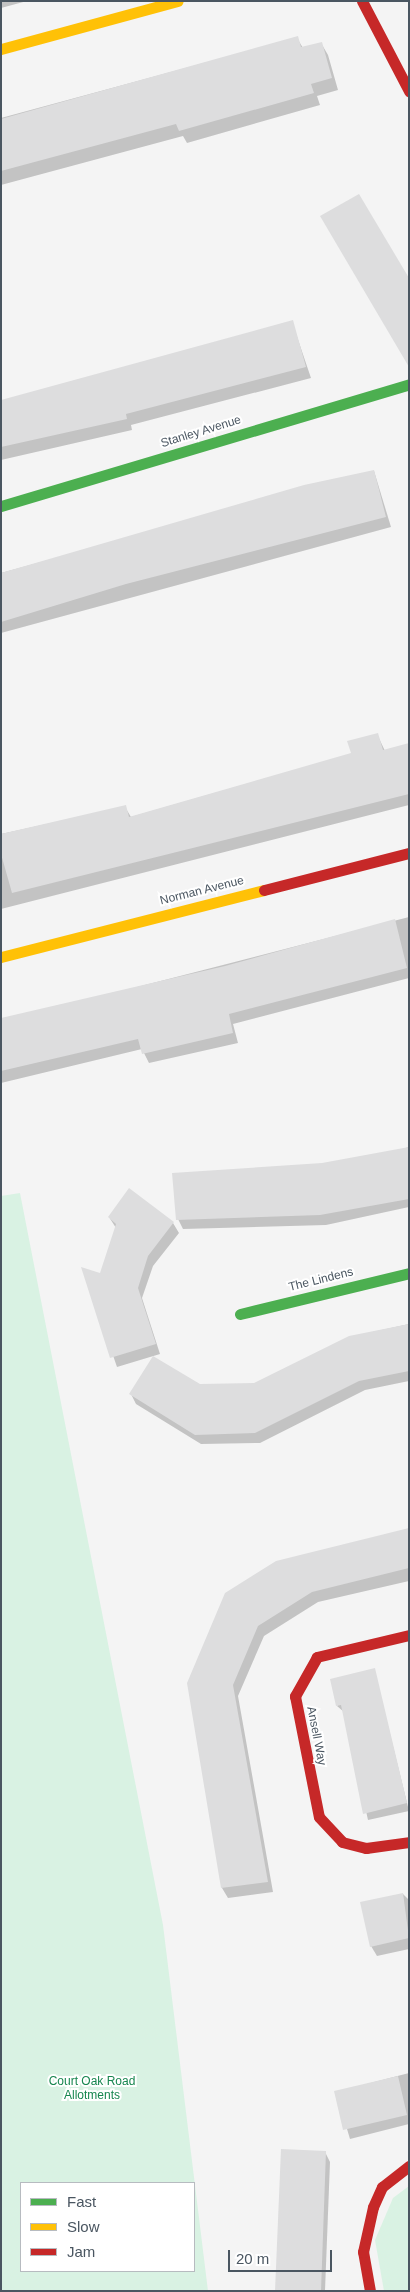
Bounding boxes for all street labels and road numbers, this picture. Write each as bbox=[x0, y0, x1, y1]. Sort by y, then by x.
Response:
street label: Stanley Avenue bbox=[159, 413, 243, 451]
street label: Norman Avenue bbox=[158, 874, 246, 908]
street label: The Lindens bbox=[287, 1265, 355, 1295]
street label: Ansell Way bbox=[303, 1705, 329, 1767]

